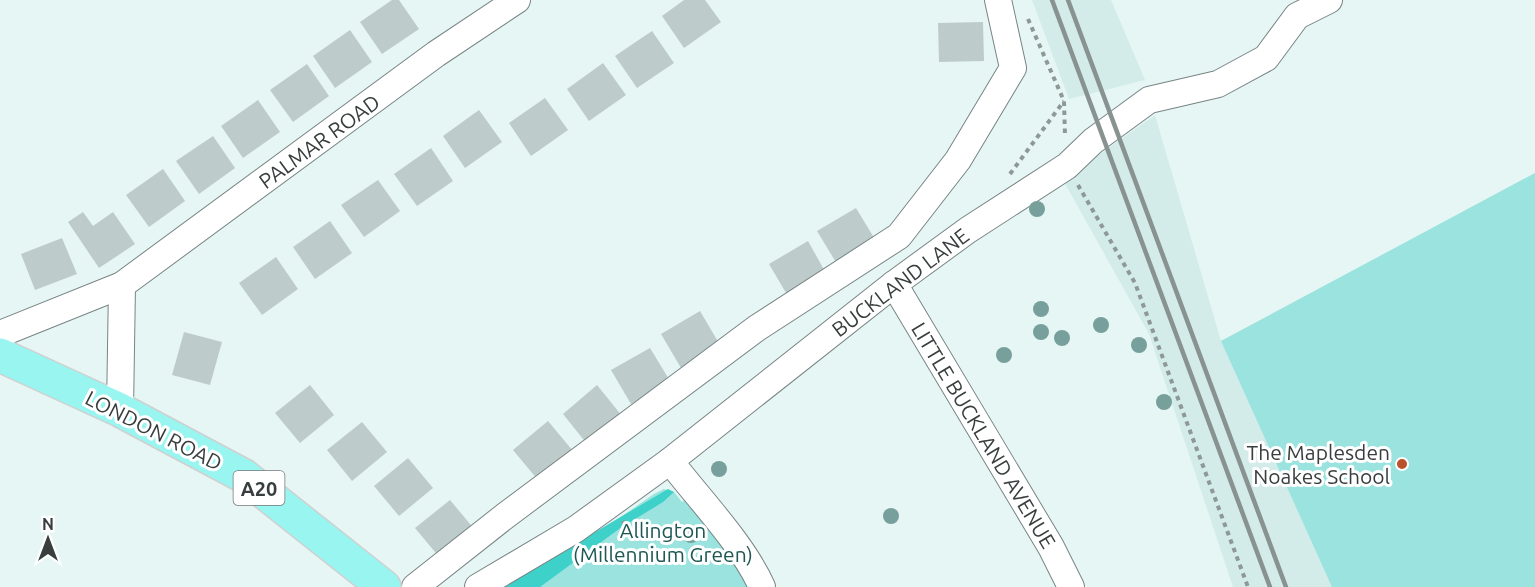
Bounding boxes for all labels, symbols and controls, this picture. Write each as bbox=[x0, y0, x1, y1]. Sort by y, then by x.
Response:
street label: PALMAR ROAD bbox=[254, 89, 384, 193]
street label: BUCKLAND LANE bbox=[827, 223, 973, 341]
street label: LITTLE BUCKLAND AVENUE bbox=[907, 318, 1061, 552]
street label: LONDON ROAD bbox=[82, 385, 226, 475]
place label: The Maplesden Noakes School bbox=[1247, 440, 1390, 488]
marker: The Maplesden Noakes School bbox=[1395, 457, 1409, 471]
road number: A20 bbox=[234, 471, 284, 505]
north arrow bbox=[18, 509, 78, 569]
text: N bbox=[42, 515, 54, 533]
park label: Allington (Millennium Green) bbox=[573, 518, 753, 566]

